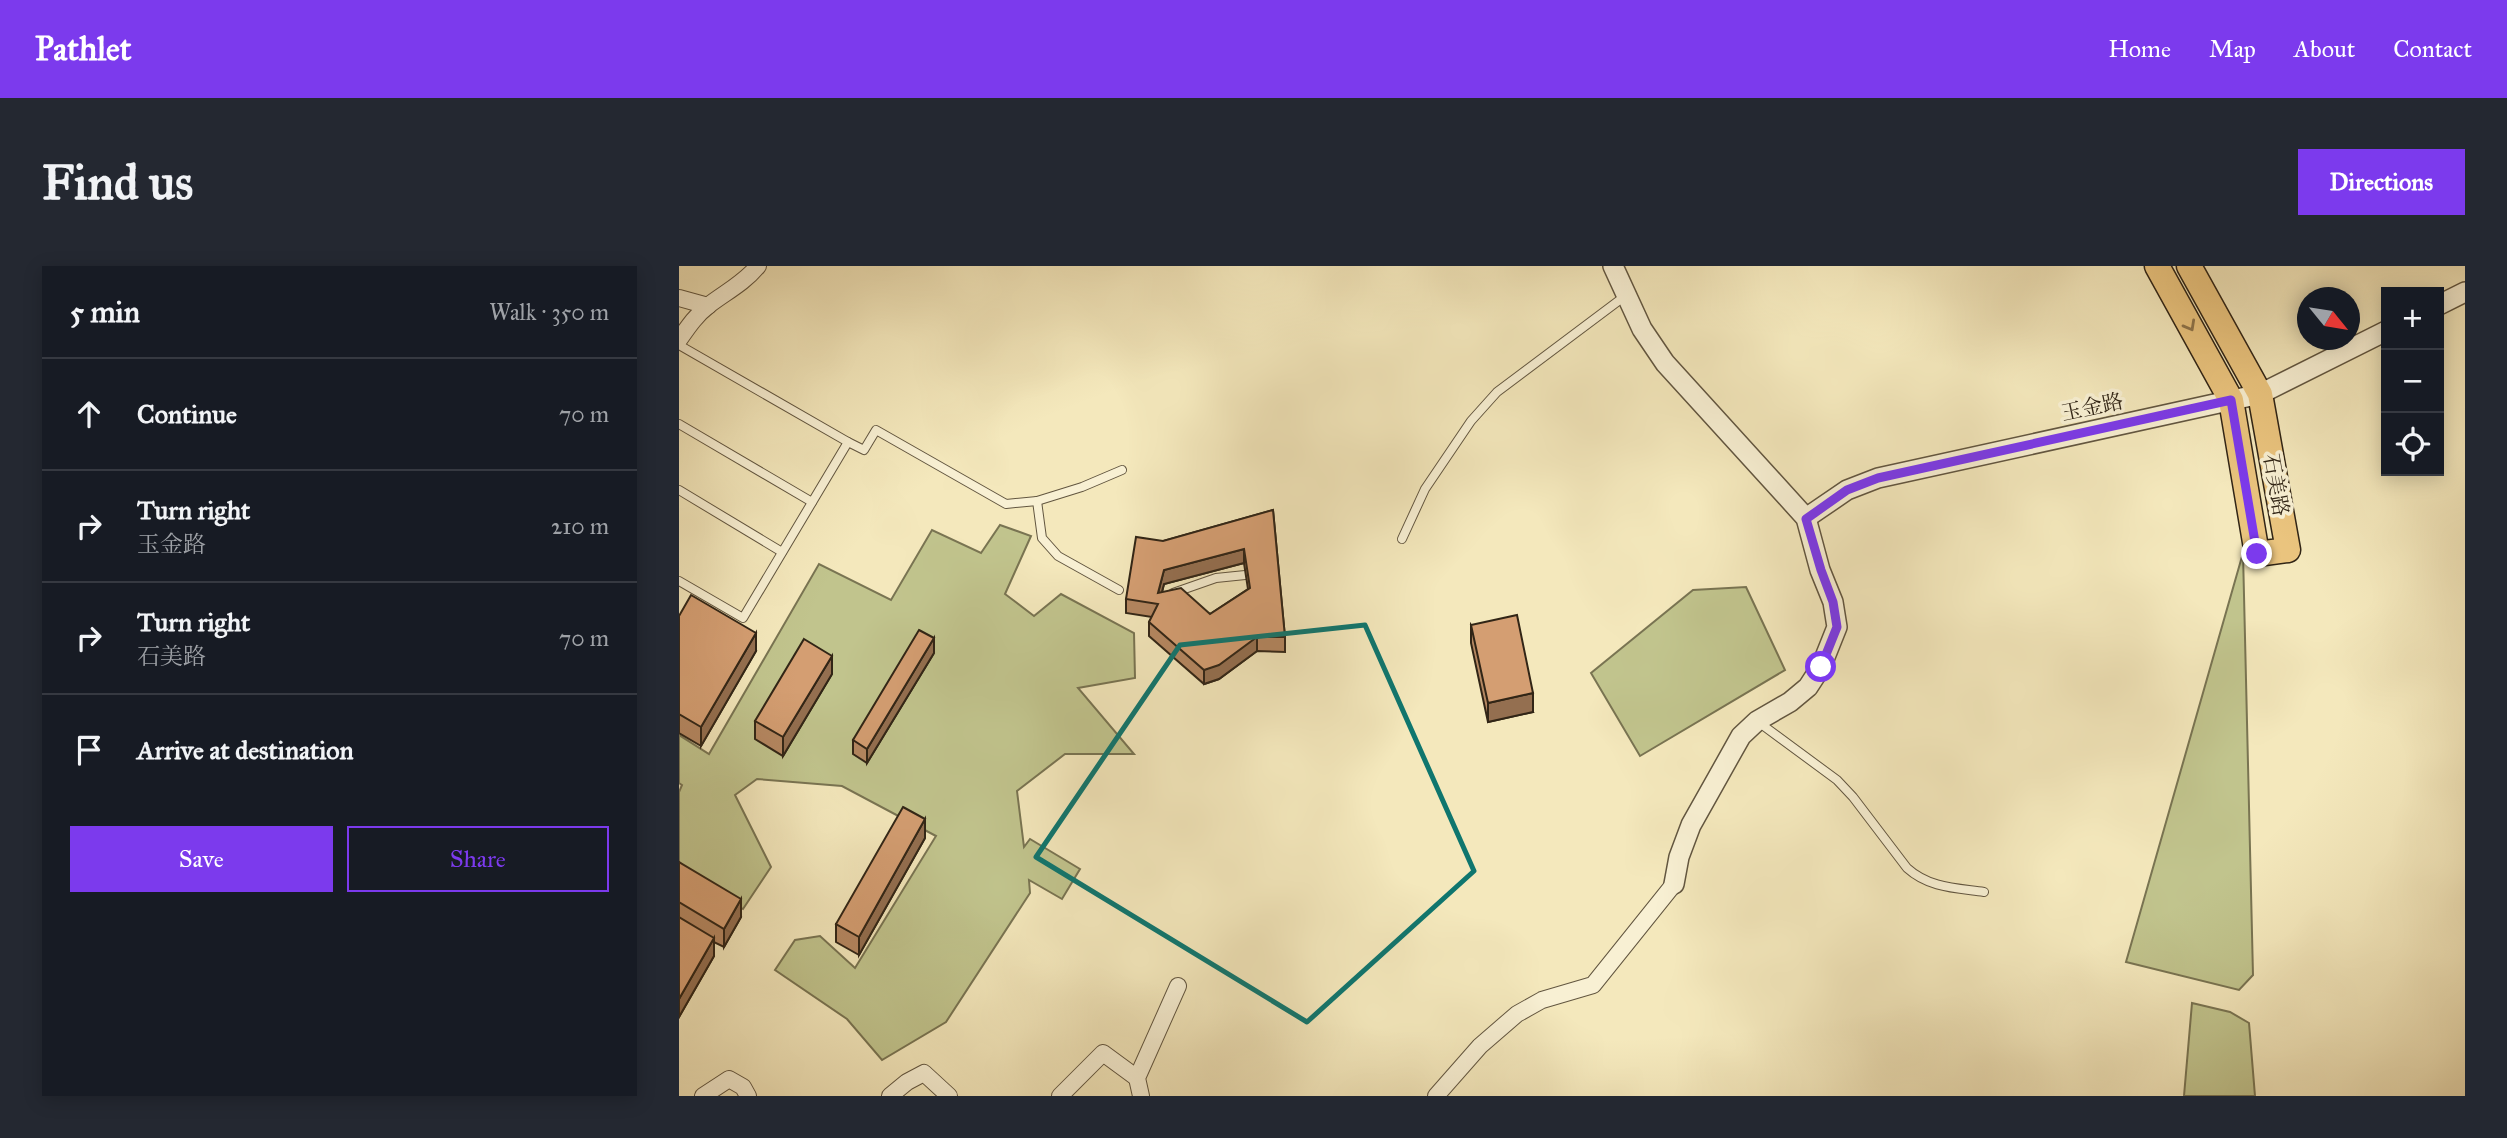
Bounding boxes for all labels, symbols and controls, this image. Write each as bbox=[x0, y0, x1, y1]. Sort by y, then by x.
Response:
text: Pathlet bbox=[35, 29, 132, 69]
text: Home bbox=[2108, 34, 2171, 64]
text: Map bbox=[2209, 34, 2256, 64]
text: About bbox=[2294, 34, 2355, 64]
text: Contact bbox=[2393, 34, 2472, 64]
button: Directions bbox=[2298, 149, 2465, 215]
text: Find us bbox=[42, 153, 193, 212]
north arrow bbox=[2297, 287, 2360, 350]
map controls bbox=[2381, 287, 2444, 476]
button: + bbox=[2381, 287, 2444, 350]
text: 5 min bbox=[70, 294, 140, 330]
text: Walk · 350 m bbox=[489, 298, 609, 326]
one-way arrow bbox=[2182, 318, 2195, 331]
button: − bbox=[2381, 350, 2444, 413]
street label: 玉金路 bbox=[2058, 388, 2126, 426]
icon: ahead bbox=[70, 395, 108, 433]
text: Continue bbox=[137, 398, 237, 430]
text: 70 m bbox=[559, 400, 609, 428]
button: locate bbox=[2381, 413, 2444, 476]
street label: 石美路 bbox=[2258, 452, 2294, 518]
text: Turn right bbox=[137, 494, 250, 526]
icon: right bbox=[70, 507, 108, 545]
text: 210 m bbox=[551, 512, 609, 540]
text: 玉金路 bbox=[137, 530, 206, 558]
route end bbox=[2241, 538, 2272, 569]
text: Turn right bbox=[137, 606, 250, 638]
icon: right bbox=[70, 619, 108, 657]
text: 70 m bbox=[559, 624, 609, 652]
text: 石美路 bbox=[137, 642, 206, 670]
route start bbox=[1805, 651, 1836, 682]
icon: arrive bbox=[70, 731, 108, 769]
text: Arrive at destination bbox=[137, 734, 354, 766]
button: Save bbox=[70, 826, 333, 892]
button: Share bbox=[347, 826, 609, 892]

